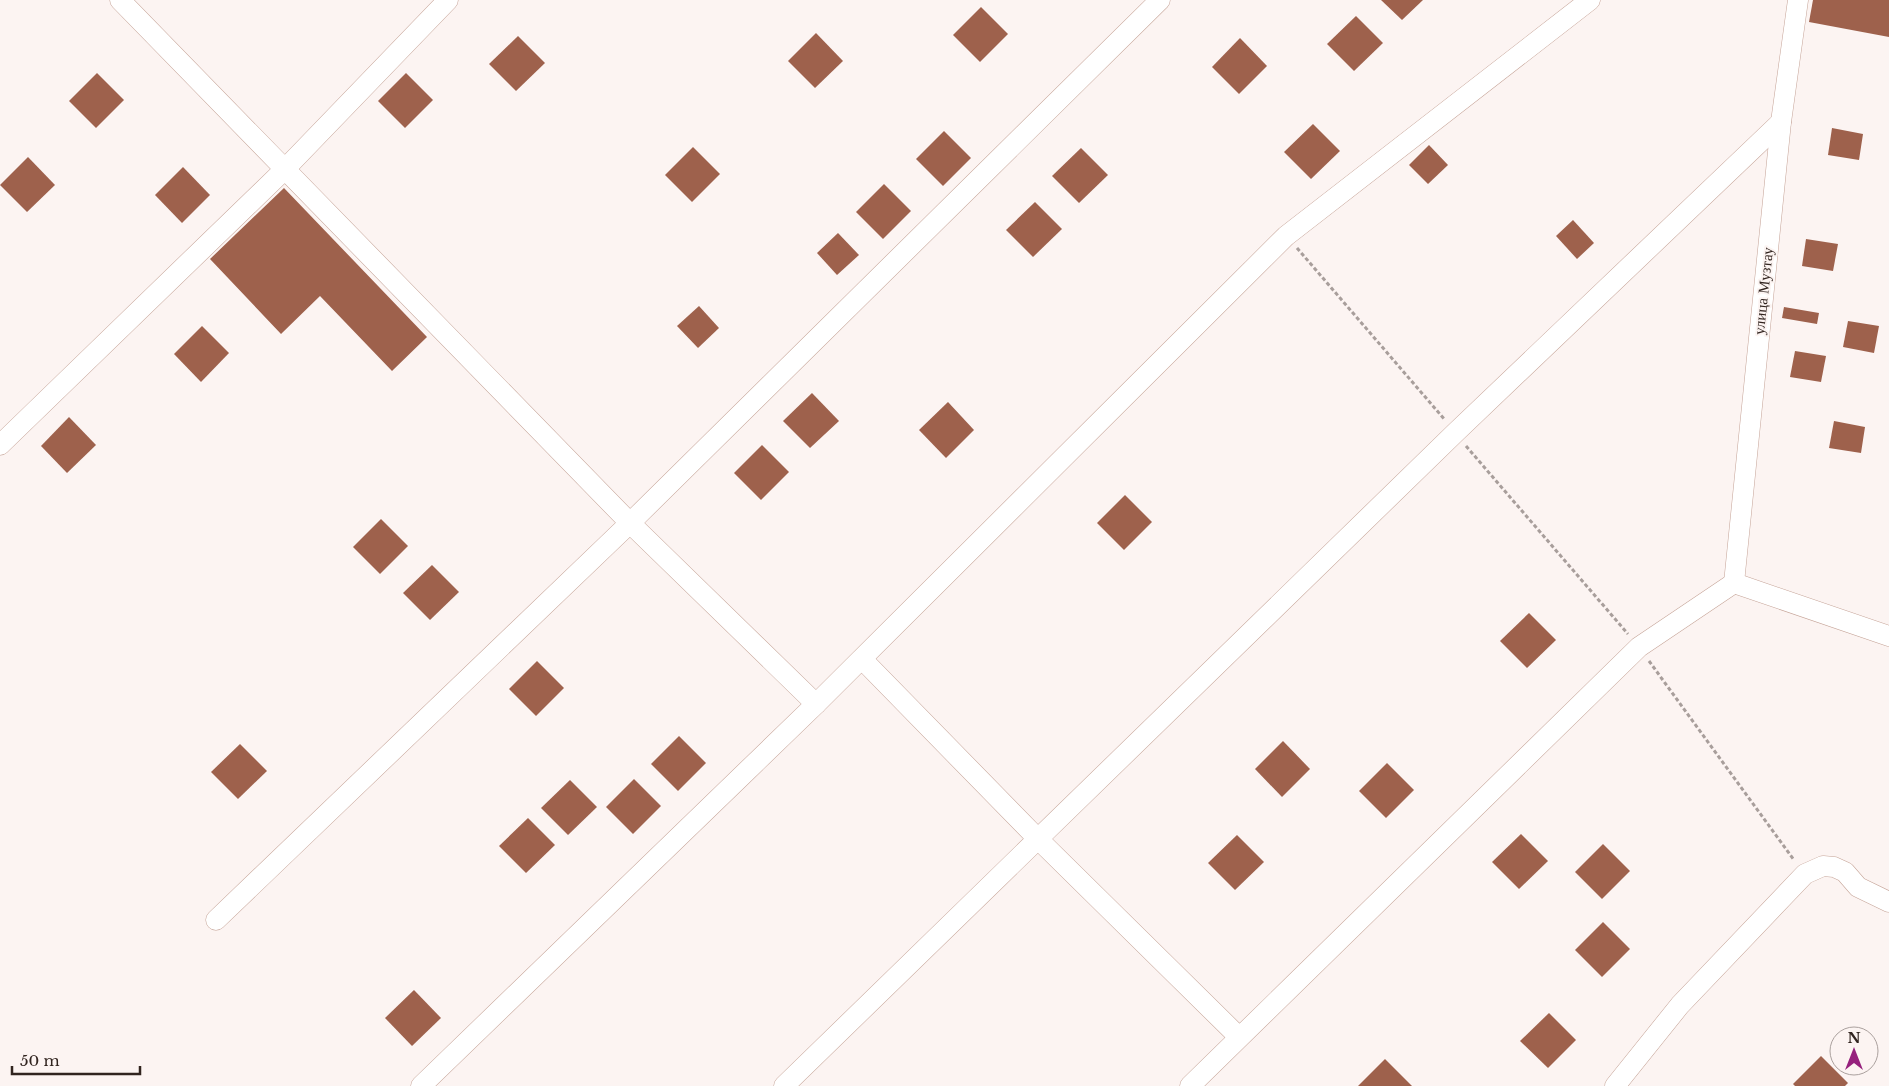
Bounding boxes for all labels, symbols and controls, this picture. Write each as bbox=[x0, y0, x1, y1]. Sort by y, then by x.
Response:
street label: улица Музтау bbox=[1749, 246, 1777, 336]
north arrow bbox=[1829, 1026, 1879, 1076]
text: N bbox=[1847, 1029, 1861, 1047]
scale bar bbox=[12, 1044, 140, 1076]
text: 50 m bbox=[20, 1051, 60, 1070]

